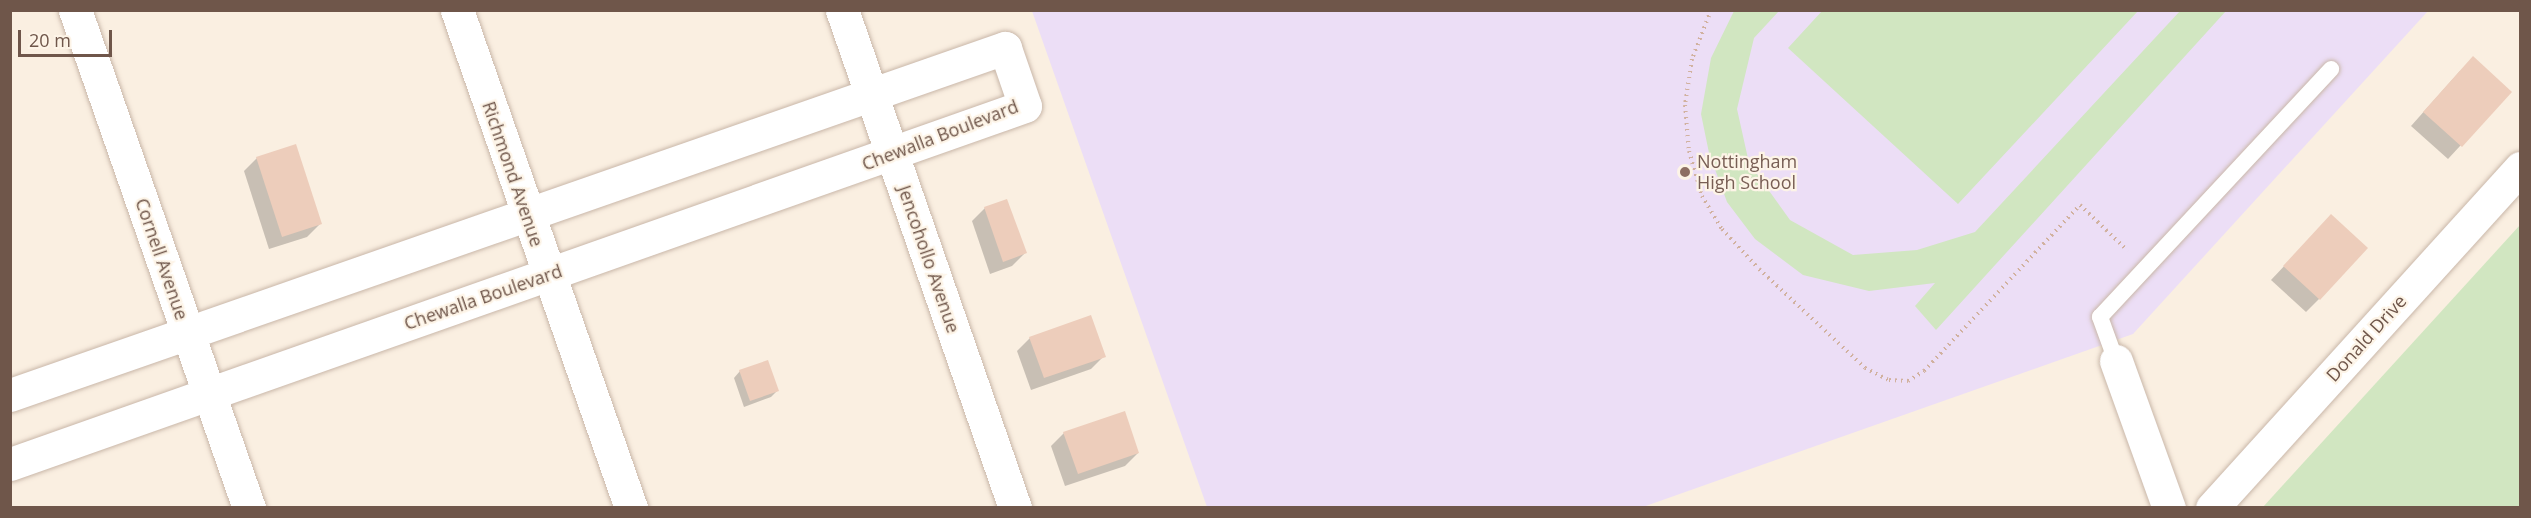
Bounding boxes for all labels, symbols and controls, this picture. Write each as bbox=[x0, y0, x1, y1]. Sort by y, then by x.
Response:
scale bar bbox=[21, 18, 116, 56]
text: 20 m bbox=[29, 28, 71, 52]
street label: Chewalla Boulevard bbox=[859, 95, 1021, 175]
street label: Richmond Avenue bbox=[478, 99, 548, 249]
place label: Nottingham High School bbox=[1697, 151, 1797, 194]
marker: Nottingham High School bbox=[1678, 165, 1692, 179]
street label: Jencohollo Avenue bbox=[894, 182, 964, 336]
street label: Cornell Avenue bbox=[131, 195, 193, 323]
street label: Chewalla Boulevard bbox=[401, 260, 565, 334]
street label: Donald Drive bbox=[2321, 290, 2411, 386]

